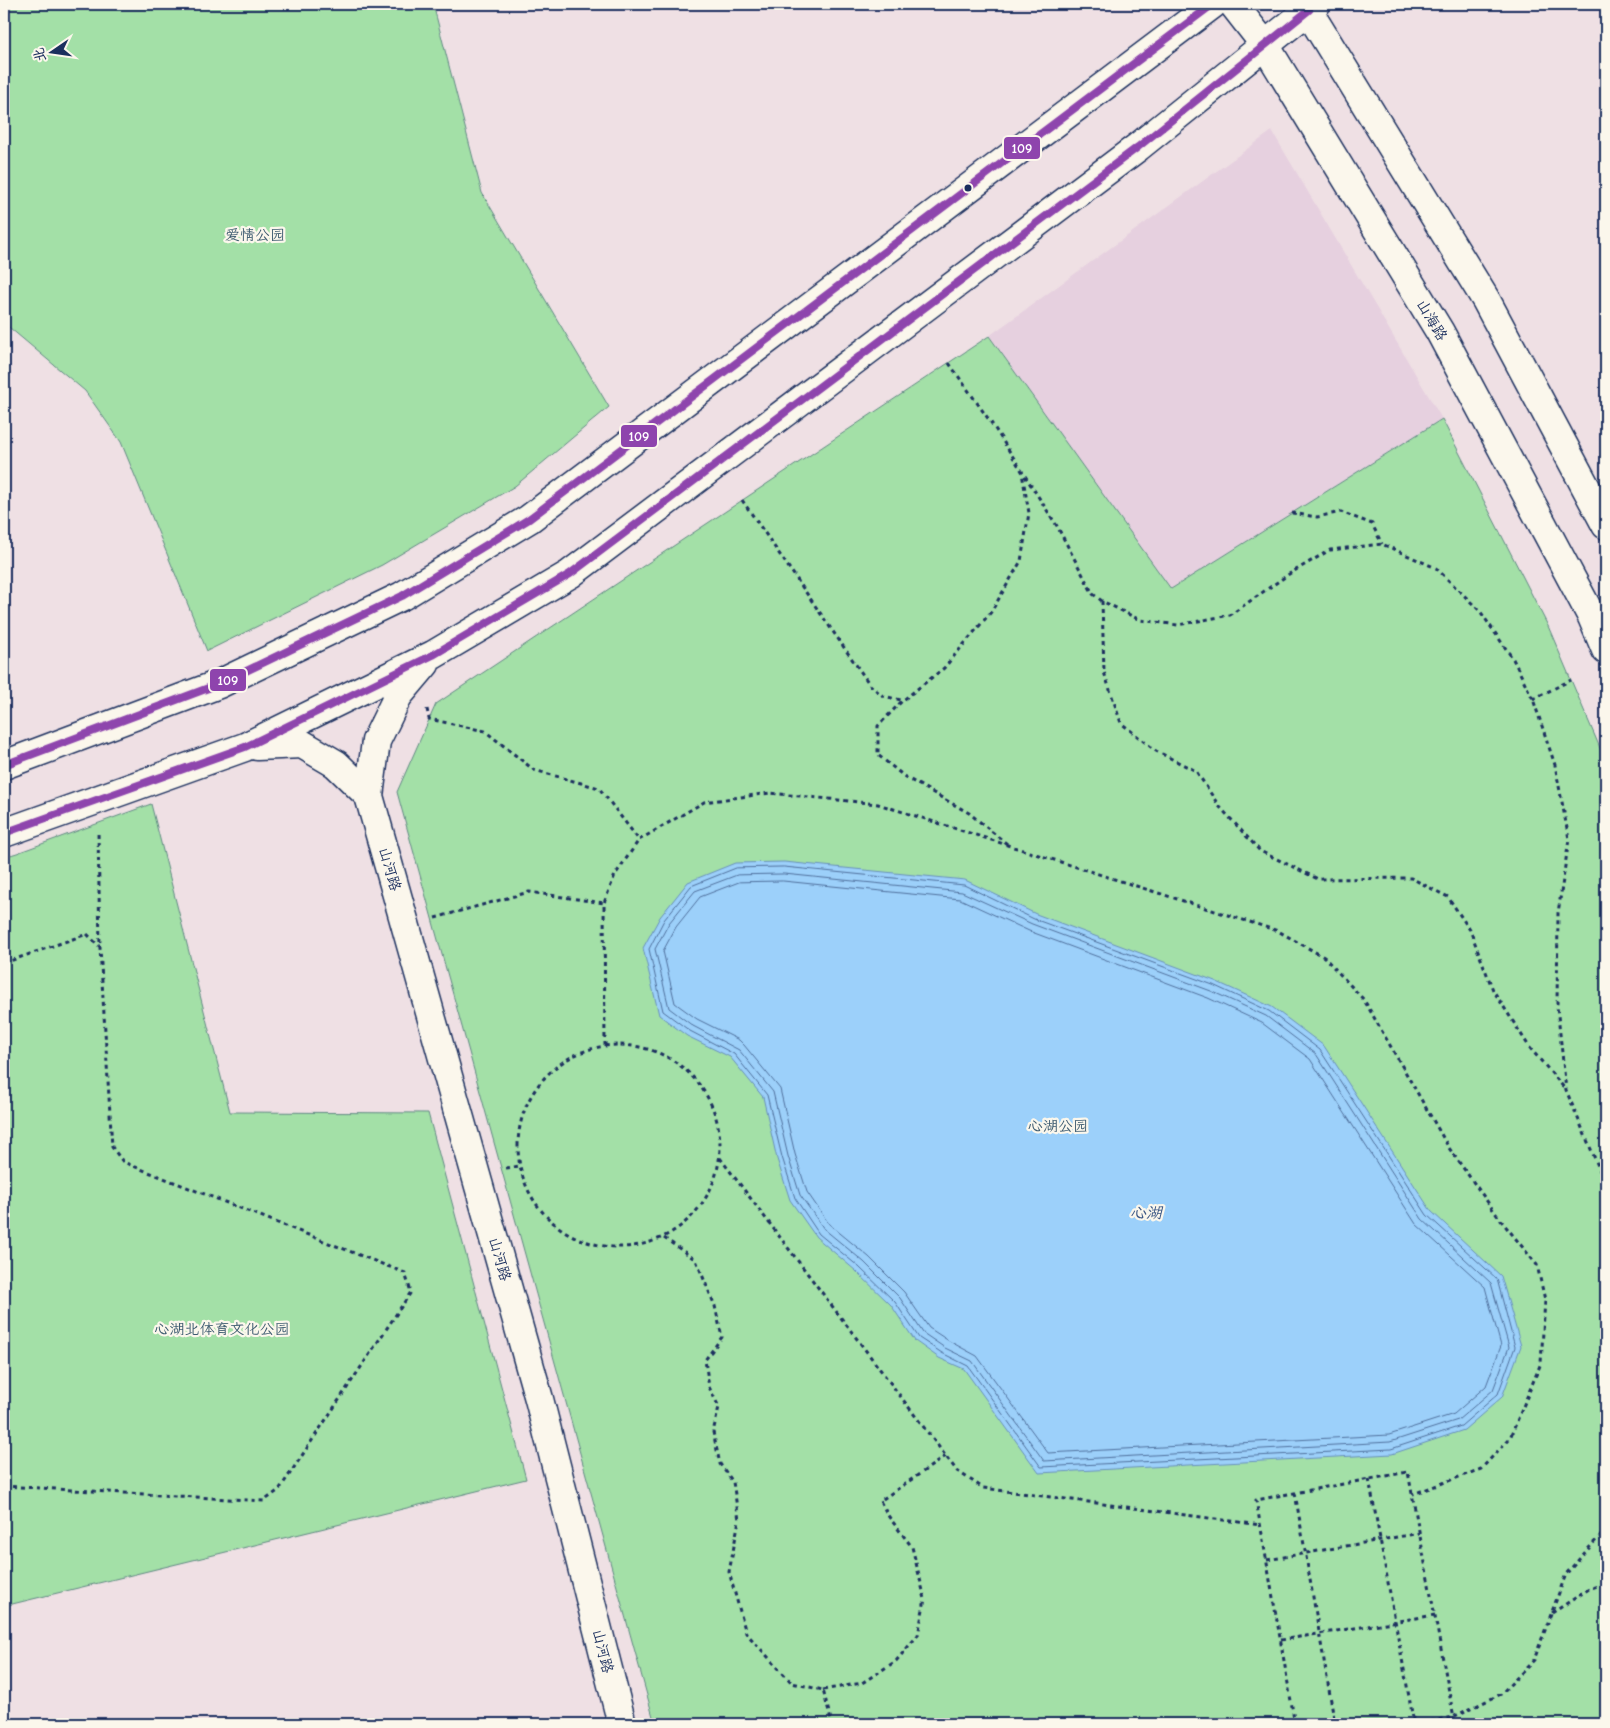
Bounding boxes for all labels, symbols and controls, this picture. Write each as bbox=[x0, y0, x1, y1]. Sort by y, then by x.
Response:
north arrow bbox=[28, 28, 78, 78]
text: 北 bbox=[30, 46, 50, 64]
line badge: 109 bbox=[1003, 136, 1041, 160]
text: 109 bbox=[1012, 140, 1032, 157]
unlabelled marker bbox=[963, 183, 973, 193]
park label: 爱情公园 bbox=[225, 226, 285, 244]
street label: 山海路 bbox=[1413, 296, 1451, 344]
line badge: 109 bbox=[620, 424, 658, 448]
text: 109 bbox=[629, 428, 649, 445]
line badge: 109 bbox=[209, 668, 247, 692]
text: 109 bbox=[218, 672, 238, 689]
street label: 山河路 bbox=[375, 845, 405, 893]
park label: 心湖公园 bbox=[1028, 1117, 1088, 1135]
water label: 心湖 bbox=[1130, 1204, 1164, 1222]
street label: 山河路 bbox=[485, 1235, 515, 1283]
park label: 心湖北体育文化公园 bbox=[154, 1320, 290, 1338]
street label: 山河路 bbox=[589, 1627, 617, 1675]

